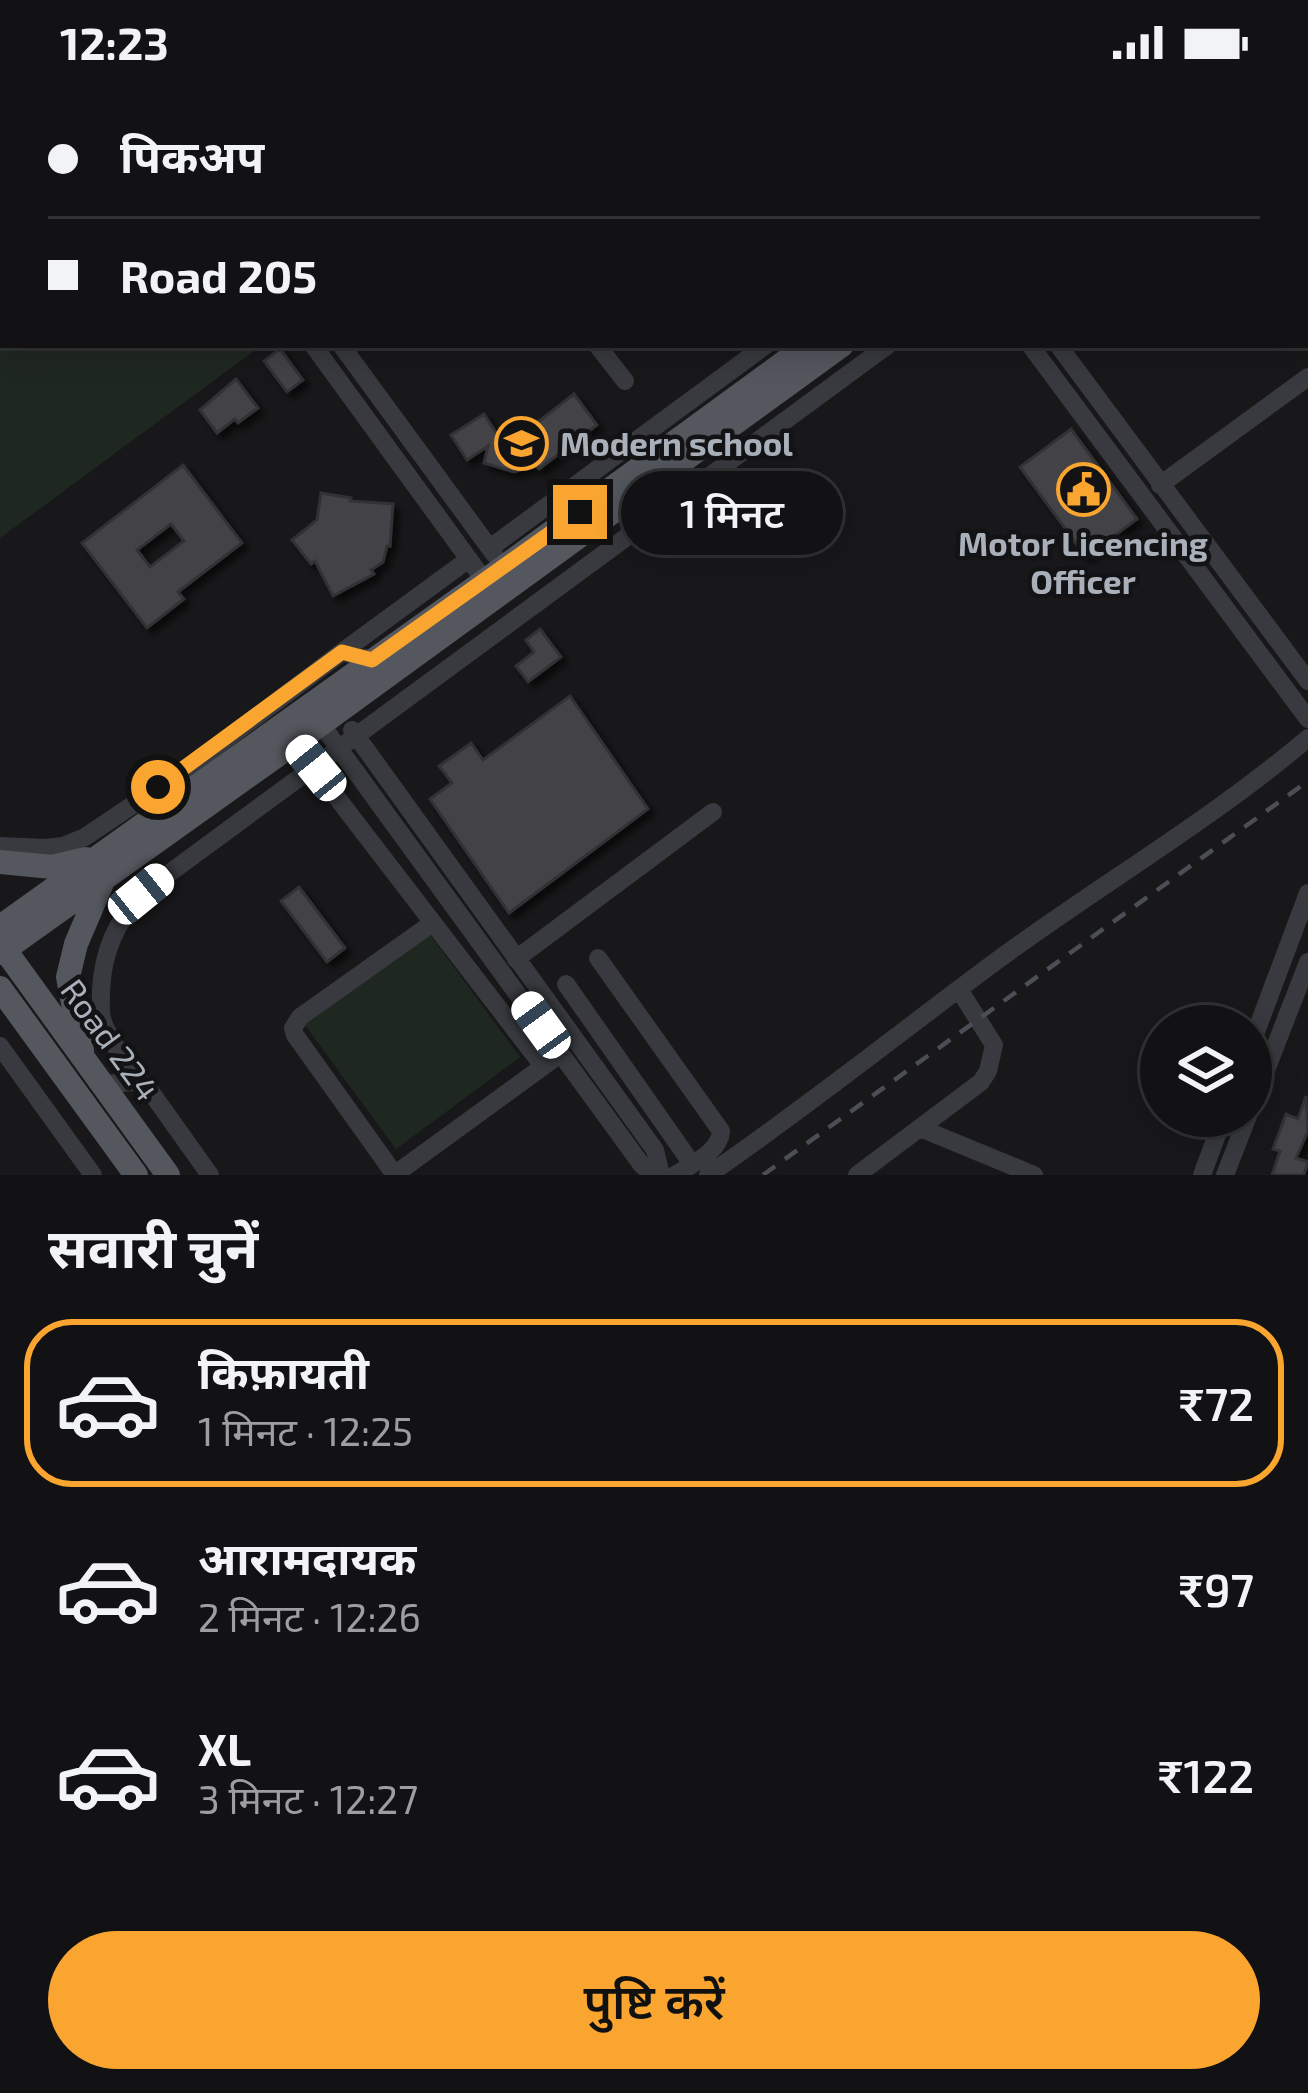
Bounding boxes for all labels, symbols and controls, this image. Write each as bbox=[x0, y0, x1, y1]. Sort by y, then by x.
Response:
text: 12:23 bbox=[60, 15, 169, 69]
text: पिकअप bbox=[120, 128, 264, 182]
text: Road 205 bbox=[120, 248, 317, 302]
school or university icon: Modern school bbox=[493, 416, 549, 472]
place label: Modern school bbox=[560, 423, 793, 463]
public building icon: Motor Licencing Officer bbox=[1055, 462, 1111, 518]
callout: 1 मिनट bbox=[622, 470, 844, 554]
route end bbox=[553, 485, 607, 539]
text: 1 मिनट bbox=[680, 489, 784, 536]
place label: Motor Licencing Officer bbox=[958, 523, 1208, 601]
car bbox=[279, 729, 353, 807]
route start bbox=[131, 760, 185, 814]
car bbox=[102, 857, 180, 931]
street label: Road 224 bbox=[53, 971, 168, 1108]
car bbox=[505, 985, 577, 1065]
map controls bbox=[1140, 1005, 1272, 1137]
button: layers bbox=[1140, 1005, 1272, 1137]
text: सवारी चुनें bbox=[48, 1214, 258, 1279]
text: किफ़ायती bbox=[198, 1344, 369, 1398]
icon: car bbox=[54, 1349, 162, 1457]
text: ₹72 bbox=[1179, 1376, 1254, 1430]
text: 1 मिनट · 12:25 bbox=[198, 1407, 413, 1454]
text: आरामदायक bbox=[198, 1530, 416, 1584]
icon: car bbox=[54, 1535, 162, 1643]
text: ₹97 bbox=[1178, 1562, 1254, 1616]
text: 2 मिनट · 12:26 bbox=[198, 1593, 421, 1640]
icon: car bbox=[54, 1721, 162, 1829]
text: XL bbox=[198, 1721, 251, 1775]
text: ₹122 bbox=[1157, 1748, 1254, 1802]
text: 3 मिनट · 12:27 bbox=[198, 1775, 418, 1822]
button: पुष्टि करें bbox=[48, 1931, 1260, 2069]

